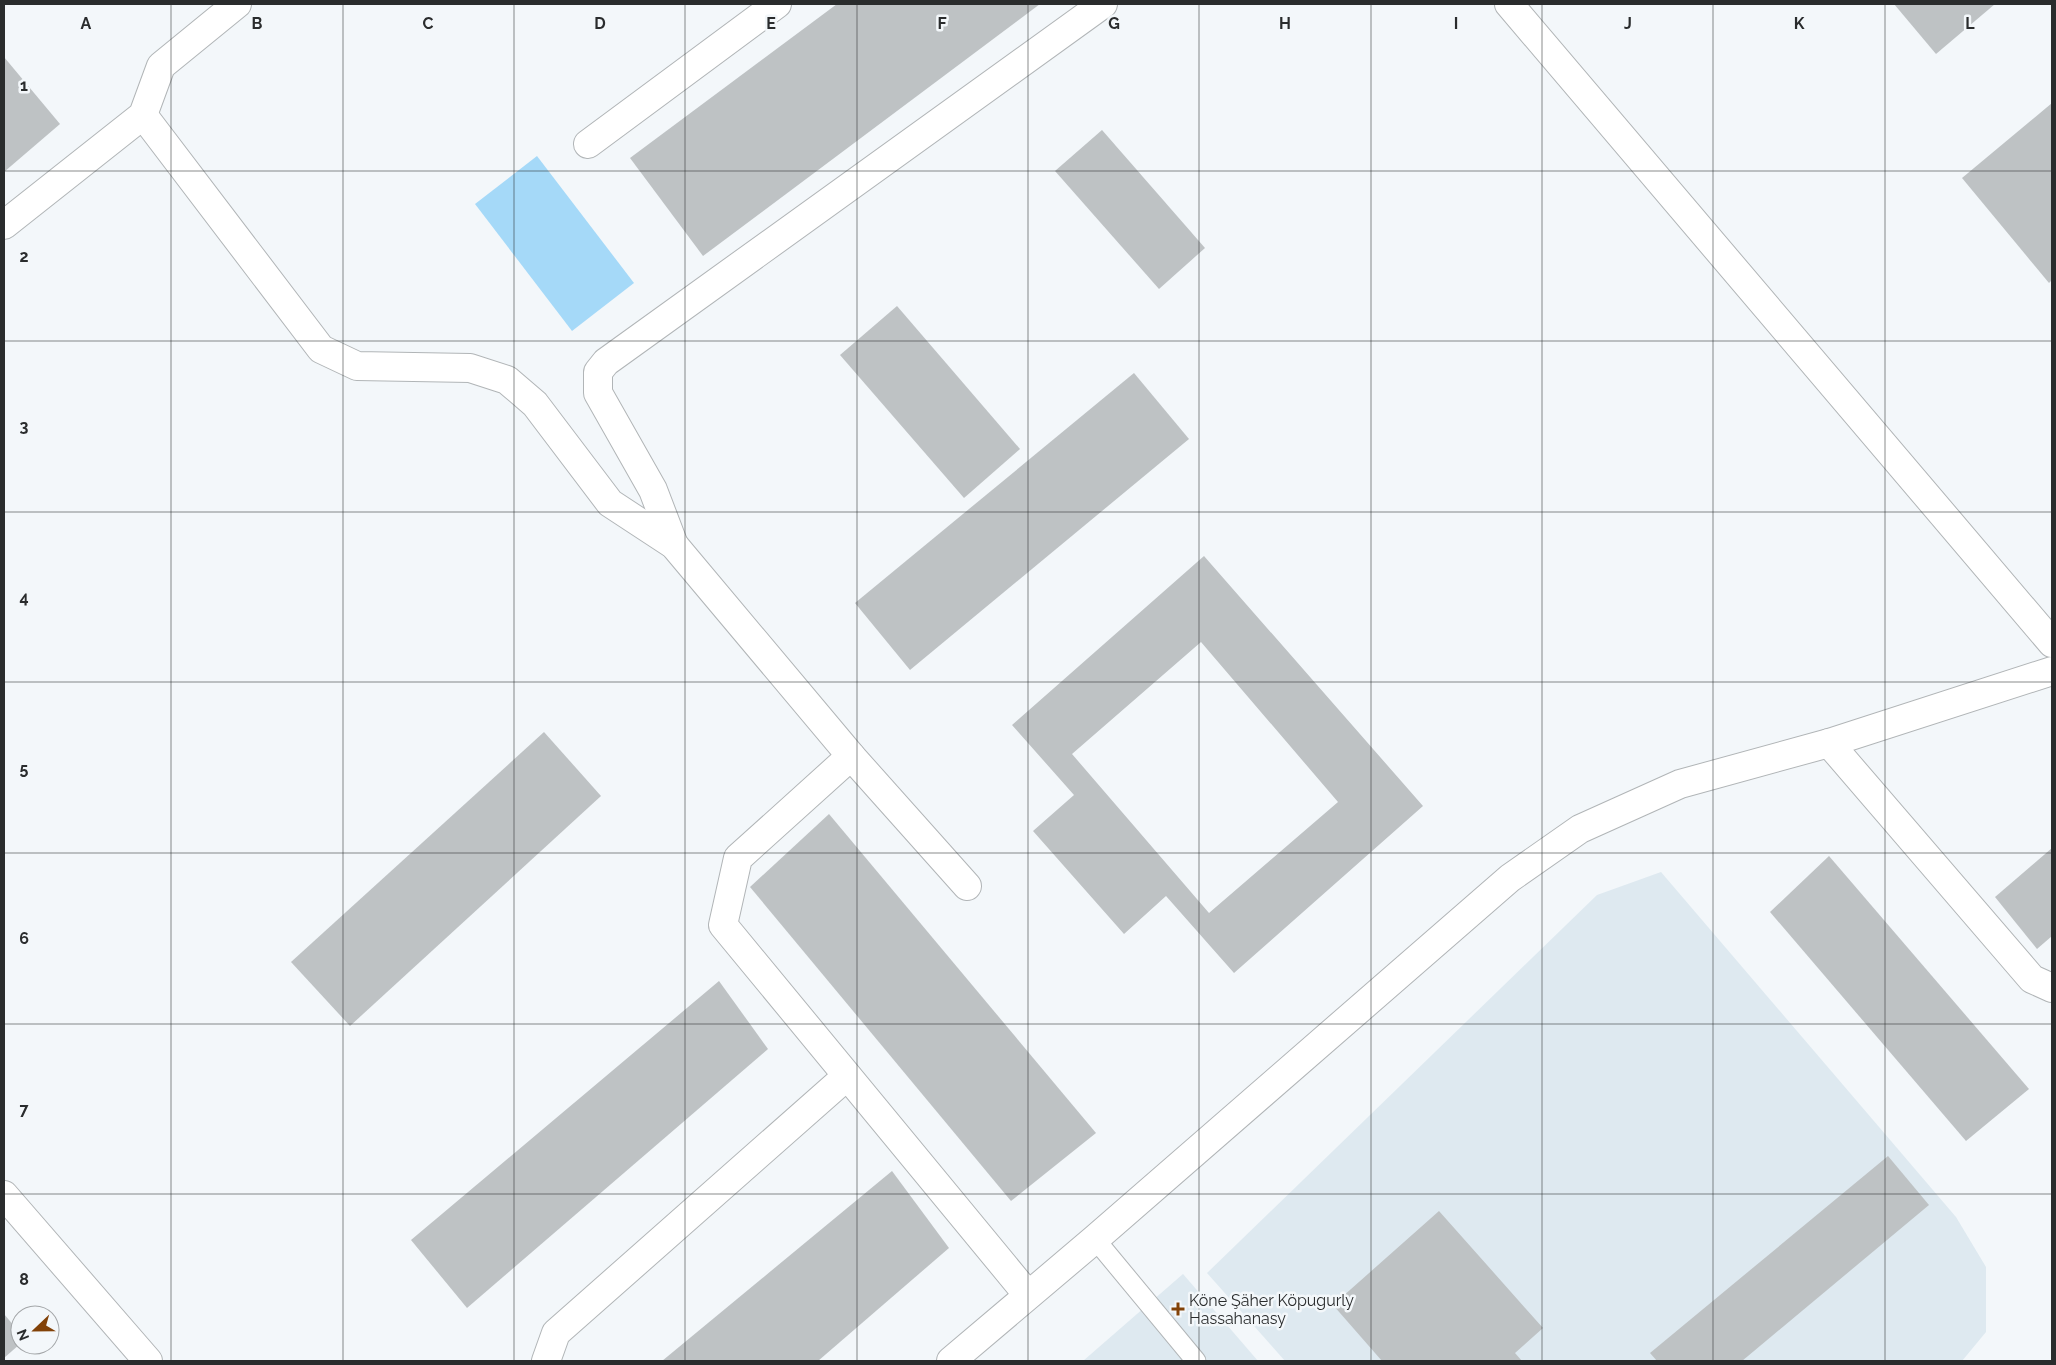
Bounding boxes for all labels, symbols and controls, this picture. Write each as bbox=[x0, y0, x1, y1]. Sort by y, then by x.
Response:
text: A bbox=[81, 14, 92, 33]
text: B bbox=[252, 14, 263, 33]
text: C bbox=[423, 14, 434, 33]
text: D bbox=[594, 14, 606, 33]
text: E bbox=[766, 14, 776, 33]
text: F bbox=[937, 14, 947, 33]
text: G bbox=[1108, 14, 1120, 33]
text: H bbox=[1279, 14, 1291, 33]
text: I bbox=[1454, 14, 1458, 33]
text: J bbox=[1624, 14, 1632, 33]
text: K bbox=[1794, 14, 1805, 33]
text: L bbox=[1965, 14, 1975, 33]
text: 1 bbox=[20, 76, 28, 95]
text: 2 bbox=[19, 247, 29, 266]
text: 3 bbox=[20, 417, 29, 436]
text: 4 bbox=[19, 588, 29, 607]
text: 5 bbox=[20, 759, 29, 778]
text: 6 bbox=[19, 929, 29, 948]
text: 7 bbox=[20, 1100, 29, 1119]
text: 8 bbox=[19, 1270, 29, 1289]
place label: Köne Şäher Köpugurly Hassahanasy bbox=[1189, 1291, 1354, 1328]
marker: Köne Şäher Köpugurly Hassahanasy bbox=[1171, 1302, 1185, 1316]
north arrow bbox=[10, 1305, 60, 1355]
text: N bbox=[14, 1327, 32, 1343]

